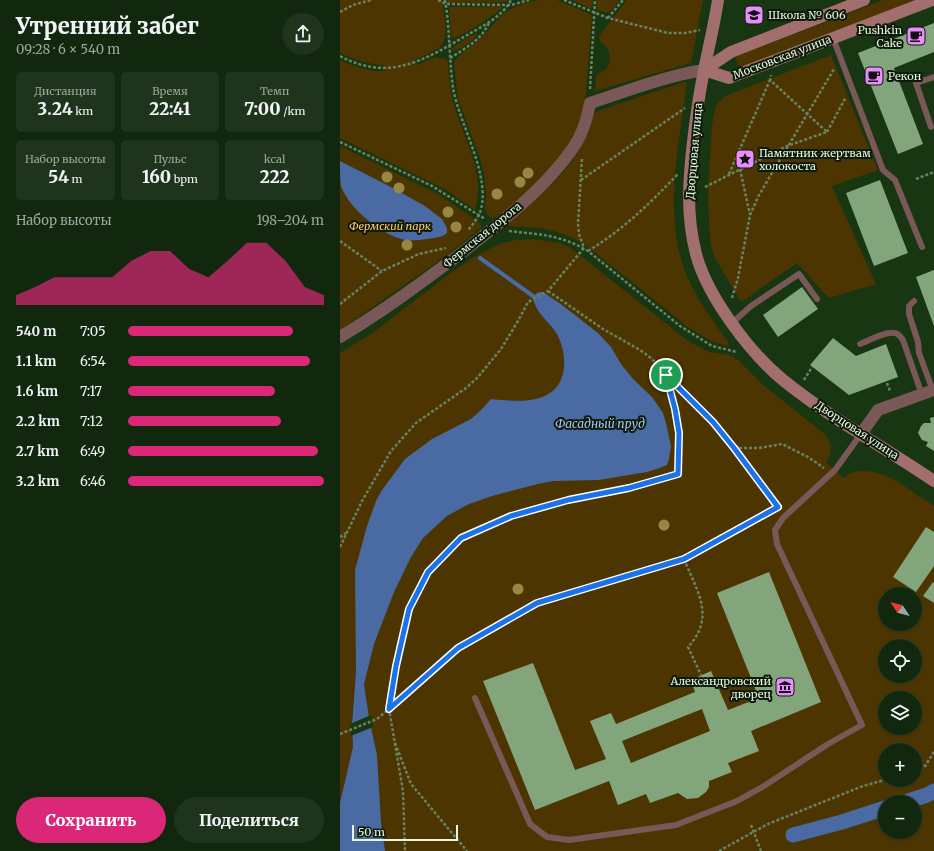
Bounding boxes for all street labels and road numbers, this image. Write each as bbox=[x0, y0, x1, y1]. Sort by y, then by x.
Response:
street label: Московская улица bbox=[731, 32, 833, 82]
street label: Дворцовая улица bbox=[683, 102, 705, 200]
street label: Фермская дорога bbox=[440, 199, 524, 271]
street label: Дворцовая улица bbox=[813, 398, 901, 462]

